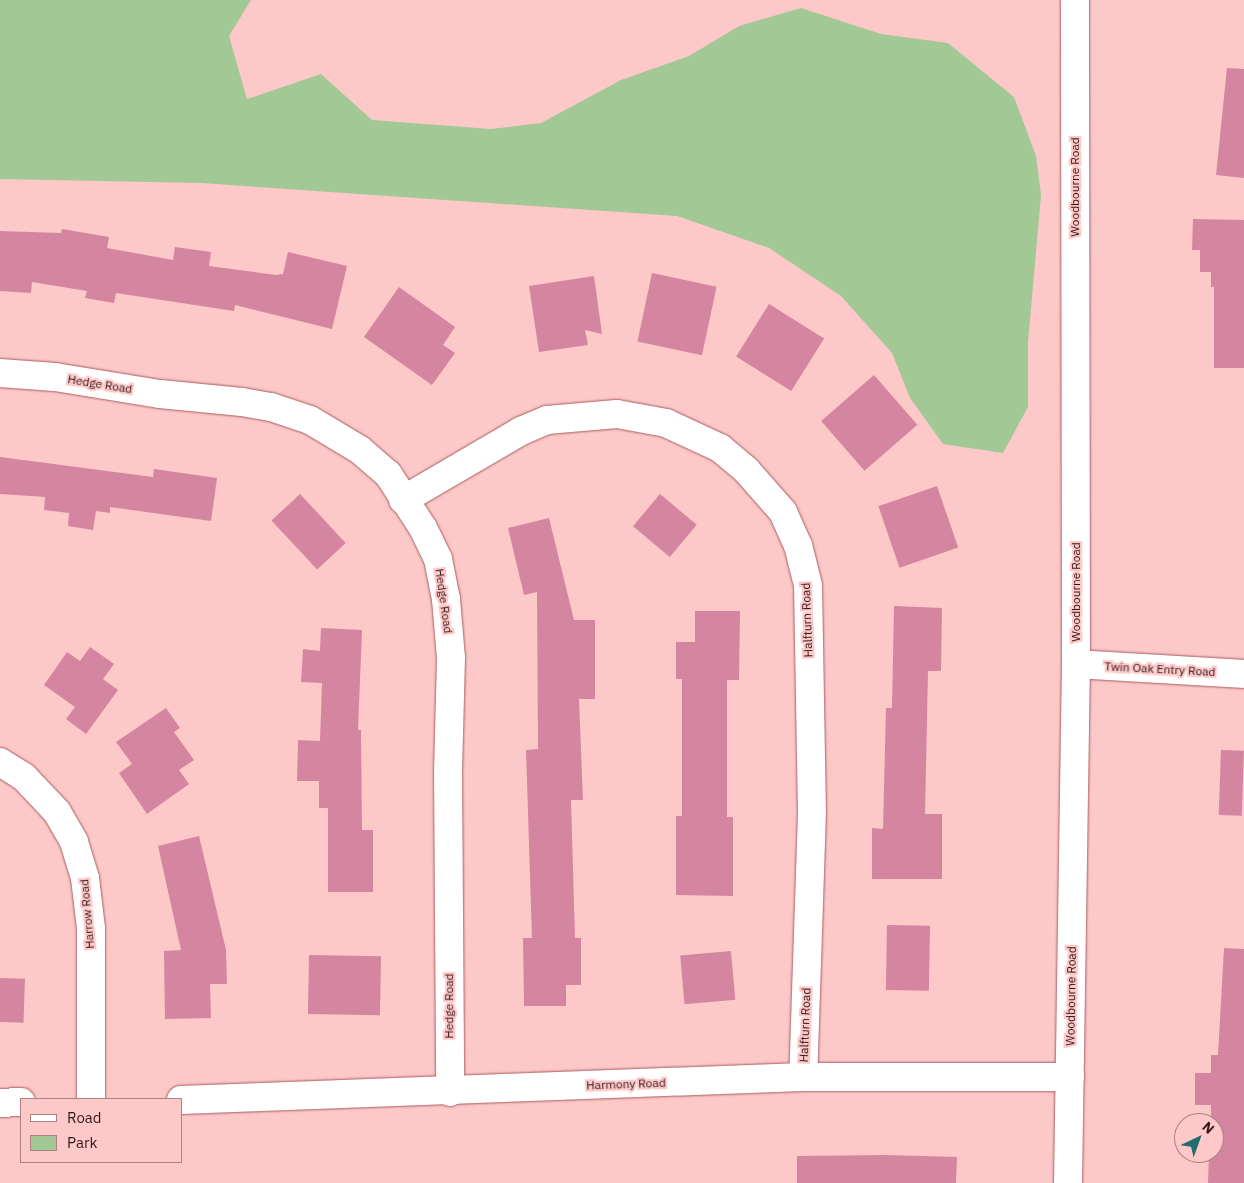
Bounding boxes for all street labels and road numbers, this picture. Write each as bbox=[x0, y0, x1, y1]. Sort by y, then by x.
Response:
street label: Woodbourne Road bbox=[1068, 137, 1082, 237]
street label: Hedge Road bbox=[67, 372, 133, 396]
street label: Woodbourne Road bbox=[1069, 542, 1083, 642]
street label: Hedge Road bbox=[432, 568, 456, 634]
street label: Halfturn Road bbox=[799, 582, 815, 658]
street label: Twin Oak Entry Road bbox=[1104, 659, 1216, 679]
street label: Harrow Road bbox=[77, 879, 97, 949]
street label: Woodbourne Road bbox=[1063, 946, 1079, 1046]
street label: Hedge Road bbox=[442, 973, 456, 1039]
street label: Halfturn Road bbox=[797, 987, 813, 1063]
street label: Harmony Road bbox=[586, 1075, 666, 1093]

